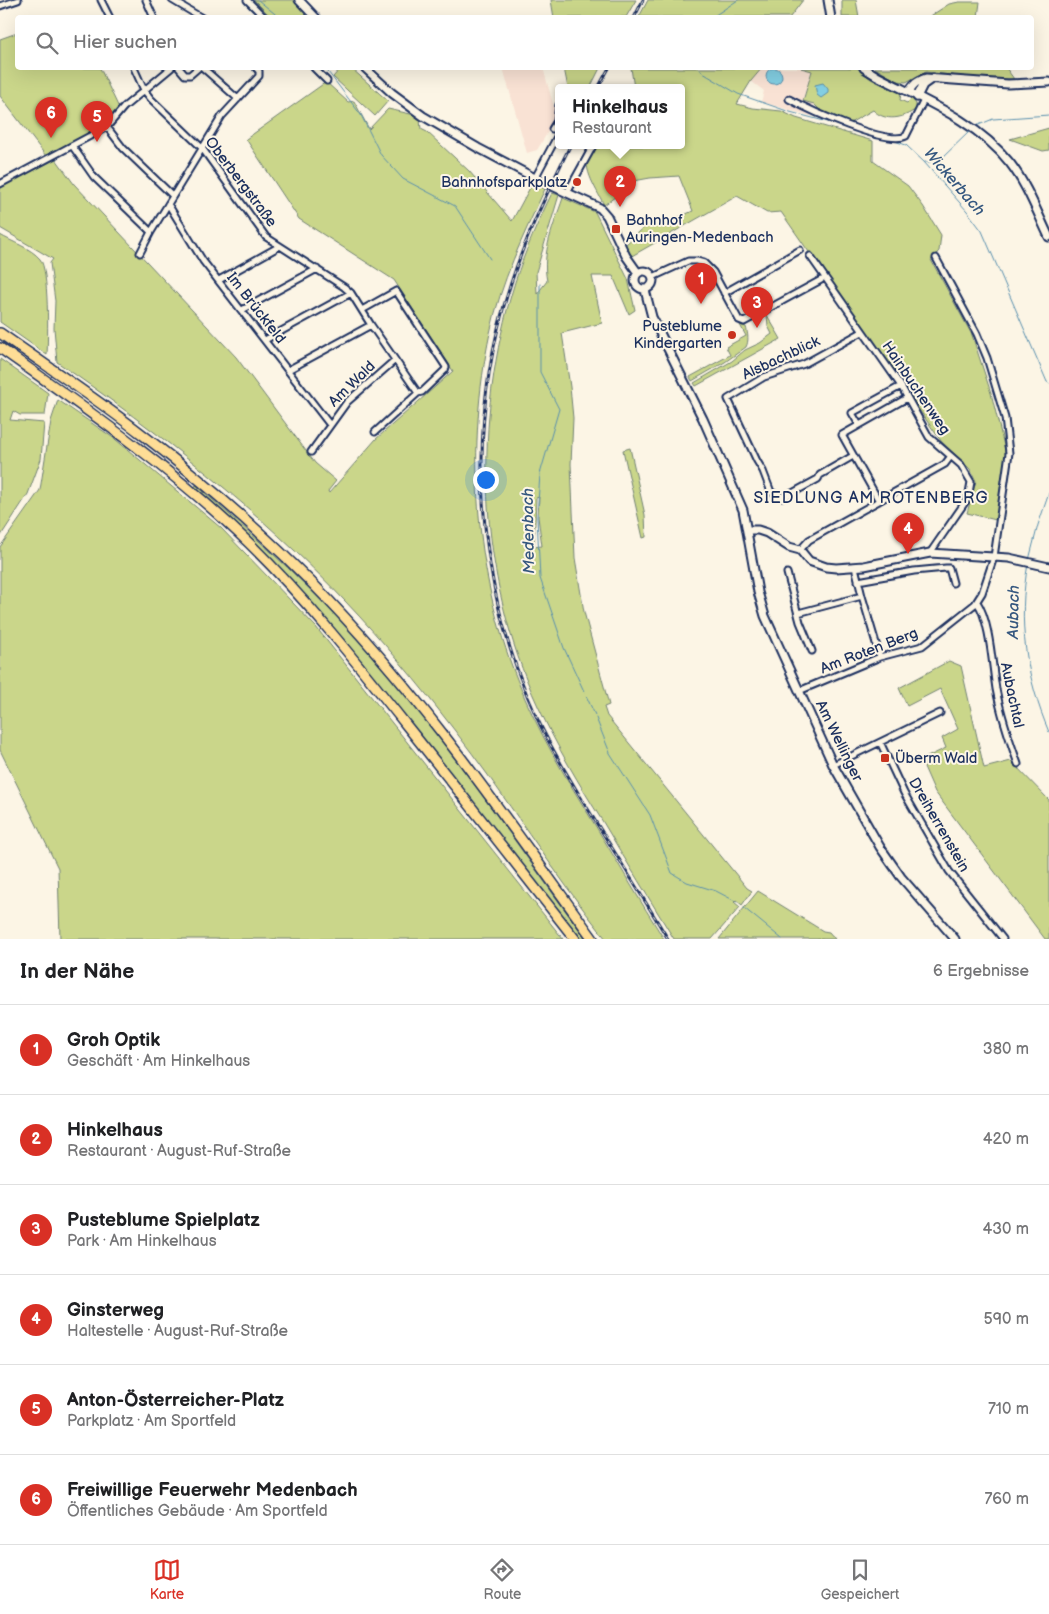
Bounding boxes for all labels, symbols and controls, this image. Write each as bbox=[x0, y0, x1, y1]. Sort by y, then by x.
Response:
search box bbox=[15, 15, 1034, 70]
icon: search bbox=[33, 29, 61, 57]
text: Hier suchen bbox=[73, 31, 177, 54]
popup bbox=[555, 84, 685, 149]
text: Hinkelhaus bbox=[572, 96, 668, 119]
pin: 6 bbox=[35, 97, 67, 138]
pin: 5 bbox=[81, 101, 113, 142]
text: Restaurant bbox=[572, 119, 652, 138]
street label: Oberbergstraße bbox=[201, 133, 281, 231]
water label: Wickerbach bbox=[919, 144, 989, 220]
pin: 2 bbox=[604, 166, 636, 207]
place label: Bahnhofsparkplatz bbox=[441, 173, 568, 192]
marker: Bahnhofsparkplatz bbox=[571, 176, 583, 188]
place label: Bahnhof Auringen-Medenbach bbox=[626, 211, 773, 247]
marker: Bahnhof Auringen-Medenbach bbox=[610, 223, 622, 235]
pin: 1 bbox=[685, 263, 717, 304]
street label: Im Brückfeld bbox=[222, 269, 290, 347]
pin: 3 bbox=[741, 287, 773, 328]
place label: Pusteblume Kindergarten bbox=[633, 317, 722, 353]
marker: Pusteblume Kindergarten bbox=[726, 329, 738, 341]
street label: Alsbachblick bbox=[739, 331, 824, 384]
street label: Hainbuchenweg bbox=[878, 337, 954, 439]
street label: Am Wald bbox=[324, 357, 380, 411]
your location bbox=[473, 467, 499, 493]
water label: Medenbach bbox=[519, 488, 539, 574]
district label: SIEDLUNG AM ROTENBERG bbox=[754, 489, 988, 508]
pin: 4 bbox=[892, 513, 924, 554]
water label: Aubach bbox=[1004, 585, 1024, 640]
street label: Am Roten Berg bbox=[817, 624, 921, 678]
street label: Aubachtal bbox=[996, 660, 1028, 730]
street label: Am Wellinger bbox=[811, 697, 867, 785]
place label: Überm Wald bbox=[895, 749, 977, 768]
marker: Überm Wald bbox=[879, 752, 891, 764]
street label: Dreiherrenstein bbox=[904, 774, 974, 876]
text: In der Nähe bbox=[20, 959, 134, 984]
text: 6 Ergebnisse bbox=[933, 962, 1029, 981]
text: Groh Optik bbox=[67, 1029, 160, 1052]
text: 1 bbox=[33, 1040, 39, 1059]
text: 380 m bbox=[983, 1040, 1029, 1059]
text: Geschäft · Am Hinkelhaus bbox=[67, 1052, 250, 1071]
text: Hinkelhaus bbox=[67, 1119, 163, 1142]
text: 2 bbox=[31, 1130, 41, 1149]
text: 420 m bbox=[983, 1130, 1029, 1149]
text: Restaurant · August-Ruf-Straße bbox=[67, 1142, 291, 1161]
text: Pusteblume Spielplatz bbox=[67, 1209, 260, 1232]
text: 3 bbox=[31, 1220, 41, 1239]
text: 430 m bbox=[982, 1220, 1029, 1239]
text: Park · Am Hinkelhaus bbox=[67, 1232, 217, 1251]
text: Ginsterweg bbox=[67, 1299, 164, 1322]
text: 4 bbox=[31, 1310, 41, 1329]
text: 590 m bbox=[984, 1310, 1029, 1329]
text: Haltestelle · August-Ruf-Straße bbox=[67, 1322, 288, 1341]
text: Anton-Österreicher-Platz bbox=[67, 1389, 284, 1412]
text: 5 bbox=[31, 1400, 41, 1419]
text: 710 m bbox=[988, 1400, 1029, 1419]
text: Parkplatz · Am Sportfeld bbox=[67, 1412, 236, 1431]
text: Freiwillige Feuerwehr Medenbach bbox=[67, 1479, 358, 1502]
text: 6 bbox=[31, 1490, 41, 1509]
text: 760 m bbox=[984, 1490, 1029, 1509]
text: Öffentliches Gebäude · Am Sportfeld bbox=[67, 1502, 328, 1521]
tab: Karte bbox=[150, 1556, 184, 1603]
tab: Route bbox=[484, 1556, 521, 1603]
tab: Gespeichert bbox=[821, 1556, 899, 1603]

